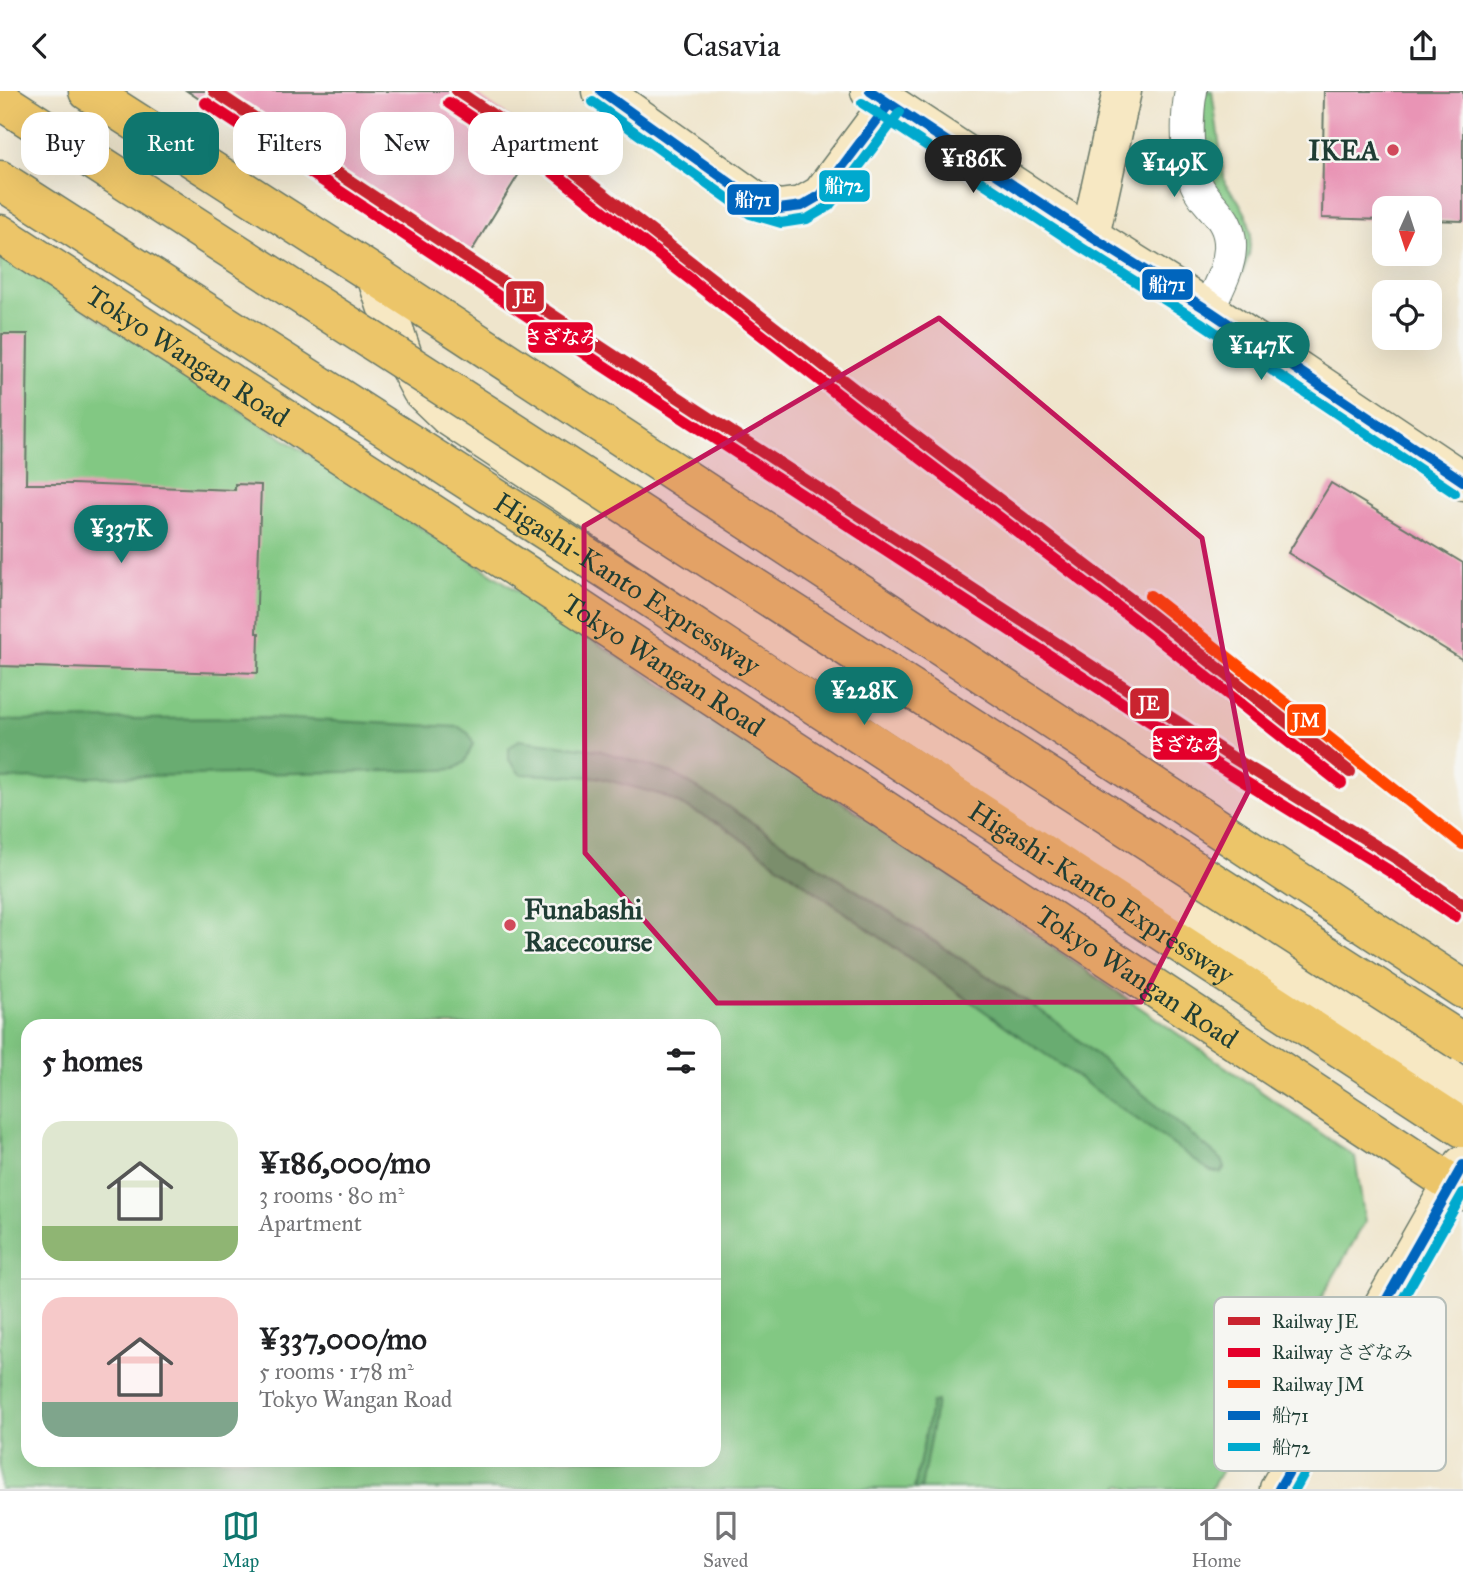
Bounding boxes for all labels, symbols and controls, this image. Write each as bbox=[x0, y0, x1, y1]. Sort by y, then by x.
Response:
text: Casavia bbox=[682, 26, 781, 65]
icon: back bbox=[21, 27, 59, 65]
icon: share bbox=[1404, 27, 1442, 65]
chip: Buy bbox=[21, 112, 109, 175]
chip: Rent bbox=[123, 112, 219, 175]
chip: Filters bbox=[233, 112, 346, 175]
chip: New bbox=[360, 112, 454, 175]
chip: Apartment bbox=[468, 112, 623, 175]
place label: IKEA bbox=[1308, 133, 1380, 168]
pin: ¥186K bbox=[924, 135, 1022, 195]
pin: ¥149K bbox=[1125, 139, 1223, 199]
marker: IKEA bbox=[1385, 142, 1401, 158]
text: ¥186K bbox=[941, 144, 1005, 172]
text: ¥149K bbox=[1141, 148, 1207, 176]
line badge: 船72 bbox=[818, 169, 871, 203]
text: 船72 bbox=[825, 174, 864, 197]
line badge: 船71 bbox=[726, 183, 780, 216]
text: 船71 bbox=[735, 188, 772, 211]
north arrow bbox=[1372, 196, 1442, 266]
map controls bbox=[1372, 196, 1442, 350]
line badge: 船71 bbox=[1141, 268, 1194, 301]
text: 船71 bbox=[1149, 273, 1186, 296]
street label: Tokyo Wangan Road bbox=[80, 277, 296, 434]
line badge: JE bbox=[505, 280, 545, 313]
button: locate bbox=[1372, 280, 1442, 350]
text: JE bbox=[511, 285, 536, 309]
line badge: さざなみ bbox=[527, 321, 594, 354]
pin: ¥147K bbox=[1212, 323, 1310, 382]
text: さざなみ bbox=[523, 326, 599, 349]
text: ¥147K bbox=[1229, 331, 1293, 359]
street label: Higashi-Kanto Expressway bbox=[488, 484, 768, 683]
pin: ¥337K bbox=[72, 505, 170, 565]
text: ¥337K bbox=[90, 514, 152, 542]
street label: Tokyo Wangan Road bbox=[556, 585, 772, 744]
pin: ¥228K bbox=[815, 667, 913, 727]
text: ¥228K bbox=[831, 676, 897, 704]
line badge: JE bbox=[1129, 687, 1170, 720]
text: JE bbox=[1135, 692, 1160, 716]
line badge: JM bbox=[1286, 703, 1327, 737]
text: JM bbox=[1289, 709, 1320, 733]
line badge: さざなみ bbox=[1152, 727, 1218, 761]
text: さざなみ bbox=[1147, 733, 1223, 756]
street label: Higashi-Kanto Expressway bbox=[962, 793, 1242, 992]
place label: Funabashi Racecourse bbox=[524, 892, 653, 959]
street label: Tokyo Wangan Road bbox=[1029, 897, 1245, 1056]
marker: Funabashi Racecourse bbox=[502, 917, 518, 933]
icon: filters bbox=[662, 1042, 700, 1080]
text: 5 homes bbox=[42, 1043, 143, 1079]
text: ¥186,000/mo bbox=[259, 1145, 431, 1181]
icon: home bbox=[98, 1149, 182, 1233]
text: 3 rooms · 80 m² bbox=[259, 1181, 404, 1209]
text: Apartment bbox=[259, 1209, 362, 1237]
legend bbox=[1214, 1297, 1446, 1471]
text: Railway JE bbox=[1272, 1310, 1358, 1334]
text: ¥337,000/mo bbox=[259, 1321, 427, 1357]
icon: home bbox=[98, 1325, 182, 1409]
text: Railway さざなみ bbox=[1272, 1341, 1413, 1364]
text: 5 rooms · 178 m² bbox=[259, 1357, 414, 1385]
text: Railway JM bbox=[1272, 1373, 1364, 1397]
text: Tokyo Wangan Road bbox=[259, 1385, 452, 1413]
text: 船71 bbox=[1272, 1404, 1309, 1427]
text: 船72 bbox=[1272, 1436, 1311, 1459]
tab: Map bbox=[222, 1507, 260, 1572]
tab: Saved bbox=[703, 1507, 748, 1572]
tab: Home bbox=[1192, 1507, 1241, 1572]

